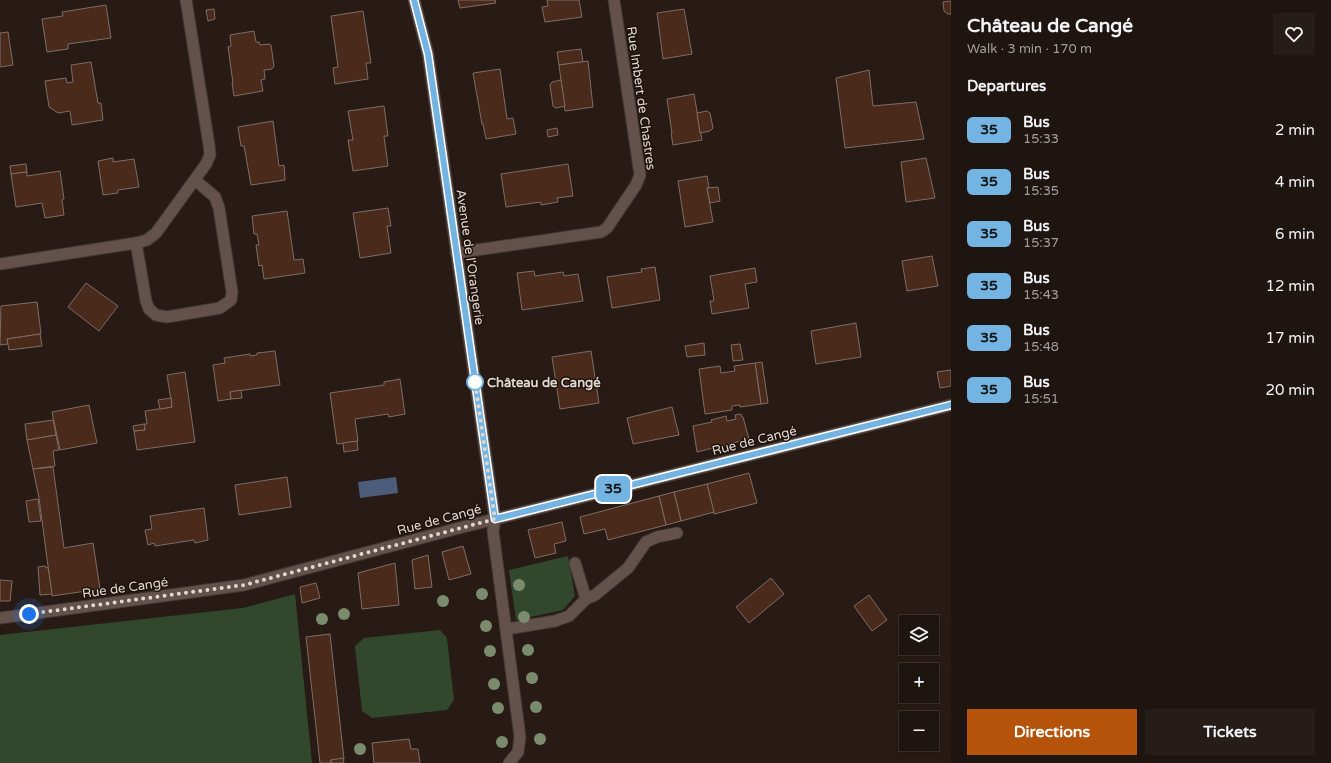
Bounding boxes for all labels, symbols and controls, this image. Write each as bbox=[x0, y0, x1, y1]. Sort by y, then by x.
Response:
button: heart bbox=[1273, 13, 1315, 55]
text: Château de Cangé bbox=[967, 15, 1133, 37]
street label: Rue Imbert de Chastres bbox=[623, 25, 659, 171]
text: Walk · 3 min · 170 m bbox=[967, 41, 1092, 57]
text: Departures bbox=[967, 77, 1046, 95]
text: Bus bbox=[1023, 113, 1050, 131]
text: 35 bbox=[980, 121, 998, 138]
text: 2 min bbox=[1275, 121, 1315, 139]
text: 15:33 bbox=[1023, 131, 1059, 147]
text: Bus bbox=[1023, 165, 1050, 183]
text: 35 bbox=[980, 173, 998, 190]
text: 4 min bbox=[1275, 173, 1315, 191]
text: 15:35 bbox=[1023, 183, 1059, 199]
street label: Avenue de l'Orangerie bbox=[453, 188, 487, 326]
text: Bus bbox=[1023, 217, 1050, 235]
text: 35 bbox=[980, 225, 998, 242]
text: 6 min bbox=[1275, 225, 1315, 243]
text: 15:37 bbox=[1023, 235, 1059, 251]
text: Bus bbox=[1023, 269, 1050, 287]
text: 35 bbox=[980, 277, 998, 294]
text: 12 min bbox=[1266, 277, 1315, 295]
text: 15:43 bbox=[1023, 287, 1059, 303]
text: Bus bbox=[1023, 321, 1050, 339]
text: 35 bbox=[980, 329, 998, 346]
text: 17 min bbox=[1266, 329, 1315, 347]
text: 15:48 bbox=[1023, 339, 1059, 355]
marker: Château de Cangé bbox=[466, 373, 484, 391]
text: Bus bbox=[1023, 373, 1050, 391]
place label: Château de Cangé bbox=[487, 375, 601, 391]
text: 35 bbox=[980, 381, 998, 398]
text: 20 min bbox=[1266, 381, 1315, 399]
text: 15:51 bbox=[1023, 391, 1059, 407]
street label: Rue de Cangé bbox=[710, 423, 798, 459]
line badge: 35 bbox=[595, 476, 631, 502]
text: 35 bbox=[604, 480, 622, 497]
street label: Rue de Cangé bbox=[395, 501, 483, 539]
street label: Rue de Cangé bbox=[81, 574, 169, 602]
your location bbox=[19, 604, 39, 624]
map controls bbox=[899, 615, 939, 751]
button: layers bbox=[899, 615, 939, 655]
button: + bbox=[899, 663, 939, 703]
button: Directions bbox=[967, 709, 1137, 755]
button: Tickets bbox=[1145, 709, 1315, 755]
button: − bbox=[899, 711, 939, 751]

